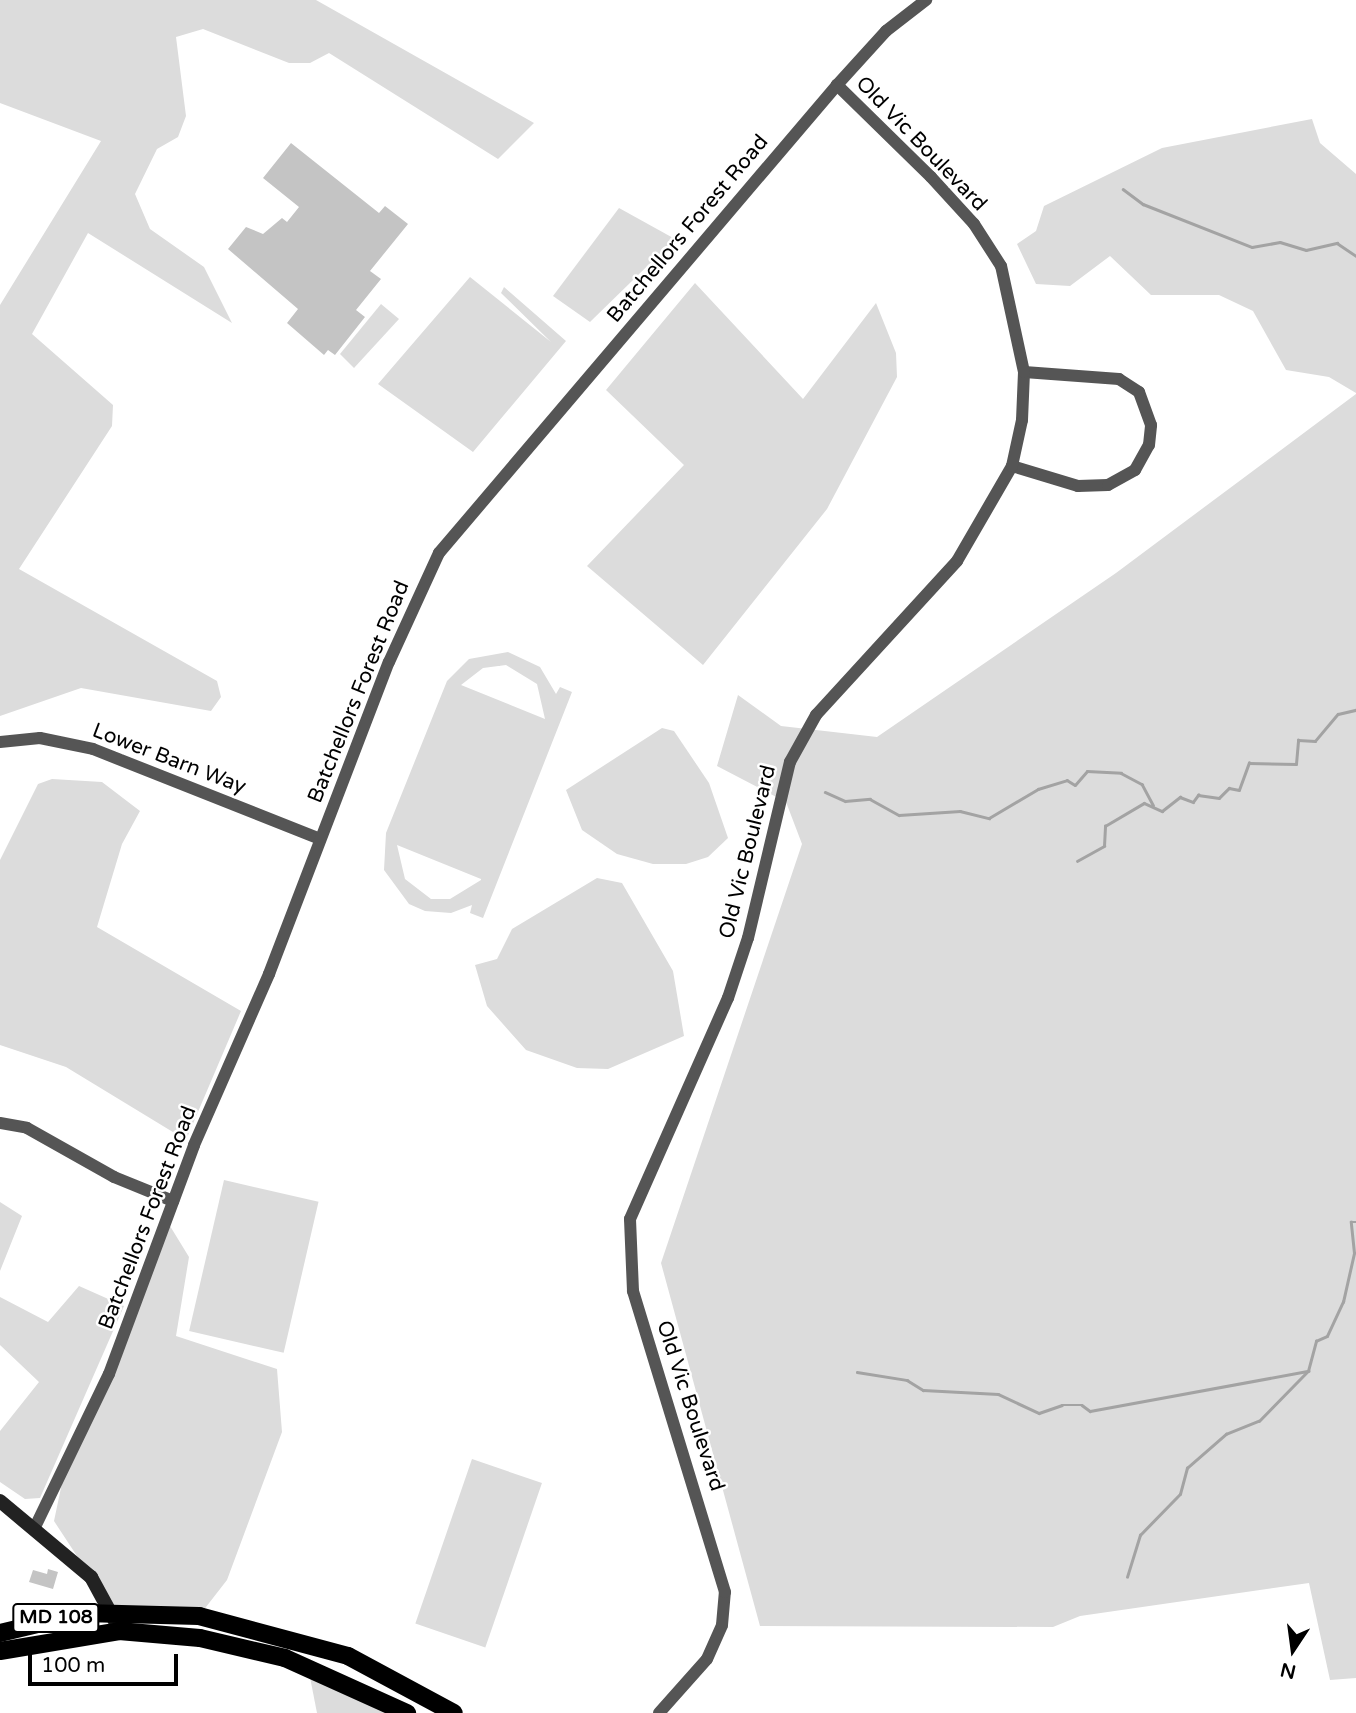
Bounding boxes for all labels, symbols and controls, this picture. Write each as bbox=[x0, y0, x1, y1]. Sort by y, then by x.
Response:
street label: Old Vic Boulevard bbox=[850, 71, 992, 217]
street label: Batchellors Forest Road bbox=[602, 130, 774, 328]
street label: Batchellors Forest Road bbox=[303, 577, 415, 807]
street label: Lower Barn Way bbox=[89, 718, 249, 800]
street label: Old Vic Boulevard bbox=[714, 763, 782, 941]
street label: Batchellors Forest Road bbox=[94, 1103, 202, 1333]
street label: Old Vic Boulevard bbox=[651, 1318, 729, 1494]
road number: MD 108 bbox=[12, 1602, 100, 1634]
north arrow bbox=[1258, 1615, 1328, 1685]
scale bar bbox=[32, 1640, 182, 1684]
text: 100 m bbox=[41, 1653, 105, 1678]
text: N bbox=[1278, 1658, 1298, 1683]

